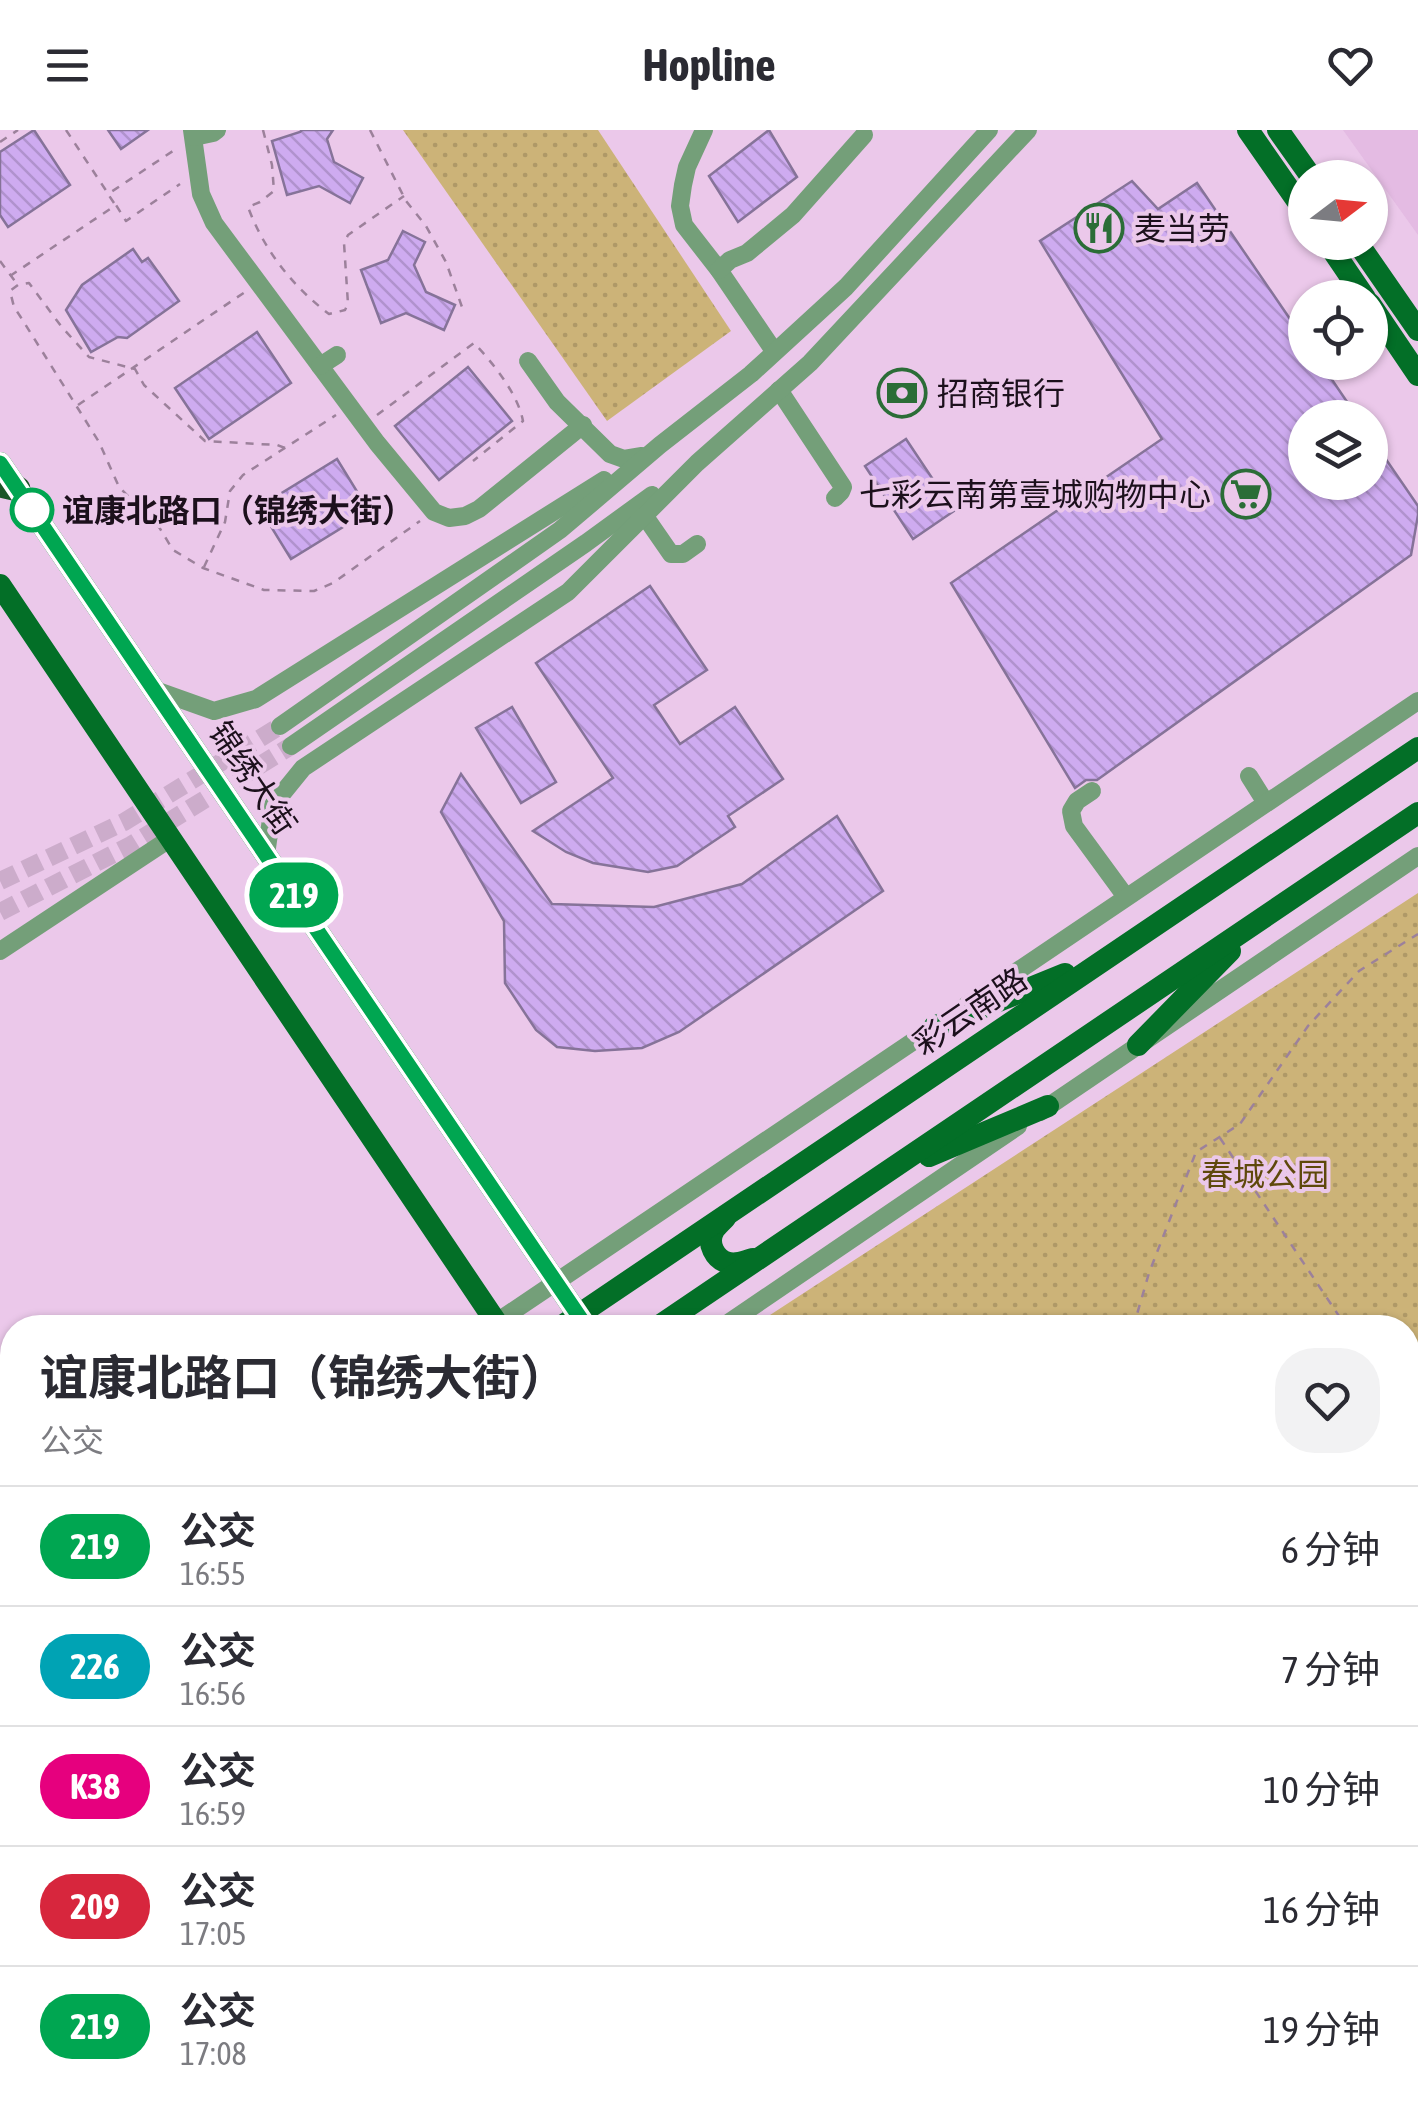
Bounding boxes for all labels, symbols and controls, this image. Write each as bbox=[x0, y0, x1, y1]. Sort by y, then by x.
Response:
icon: menu bbox=[40, 38, 95, 93]
icon: heart bbox=[1323, 38, 1378, 93]
text: Hopline bbox=[642, 39, 776, 91]
north arrow bbox=[1288, 160, 1388, 260]
map controls bbox=[1288, 160, 1388, 500]
restaurant icon: 麦当劳 bbox=[1073, 202, 1125, 254]
place label: 麦当劳 bbox=[1134, 210, 1230, 247]
button: locate bbox=[1288, 280, 1388, 380]
bank icon: 招商银行 bbox=[876, 367, 928, 419]
place label: 招商银行 bbox=[937, 375, 1065, 412]
button: layers bbox=[1288, 400, 1388, 500]
supermarket icon: 七彩云南第壹城购物中心 bbox=[1220, 468, 1272, 520]
place label: 七彩云南第壹城购物中心 bbox=[859, 476, 1211, 513]
marker: 谊康北路口（锦绣大街） bbox=[11, 489, 53, 531]
place label: 谊康北路口（锦绣大街） bbox=[62, 492, 414, 529]
street label: 锦绣大街 bbox=[202, 715, 304, 841]
line badge: 219 bbox=[236, 862, 352, 928]
text: 219 bbox=[269, 875, 319, 915]
street label: 彩云南路 bbox=[907, 960, 1033, 1062]
park label: 春城公园 bbox=[1201, 1156, 1329, 1193]
button: heart bbox=[1275, 1348, 1380, 1453]
text: 谊康北路口（锦绣大街） bbox=[40, 1350, 568, 1405]
text: 公交 bbox=[40, 1422, 104, 1459]
text: 公交 bbox=[180, 1509, 256, 1552]
text: 219 bbox=[70, 1526, 120, 1566]
text: 6 分钟 bbox=[1281, 1528, 1380, 1571]
text: 16:55 bbox=[180, 1555, 246, 1592]
text: 公交 bbox=[180, 1629, 256, 1672]
text: 226 bbox=[70, 1646, 120, 1686]
text: 7 分钟 bbox=[1281, 1648, 1380, 1691]
text: 16:56 bbox=[180, 1675, 246, 1712]
text: 公交 bbox=[180, 1749, 256, 1792]
text: K38 bbox=[70, 1766, 120, 1806]
text: 10 分钟 bbox=[1263, 1768, 1380, 1811]
text: 16:59 bbox=[180, 1795, 246, 1832]
text: 公交 bbox=[180, 1869, 256, 1912]
text: 209 bbox=[70, 1886, 120, 1926]
text: 16 分钟 bbox=[1263, 1888, 1380, 1931]
text: 17:05 bbox=[180, 1915, 247, 1952]
text: 公交 bbox=[180, 1989, 256, 2032]
text: 219 bbox=[70, 2006, 120, 2046]
text: 19 分钟 bbox=[1263, 2008, 1380, 2051]
text: 17:08 bbox=[180, 2035, 247, 2072]

